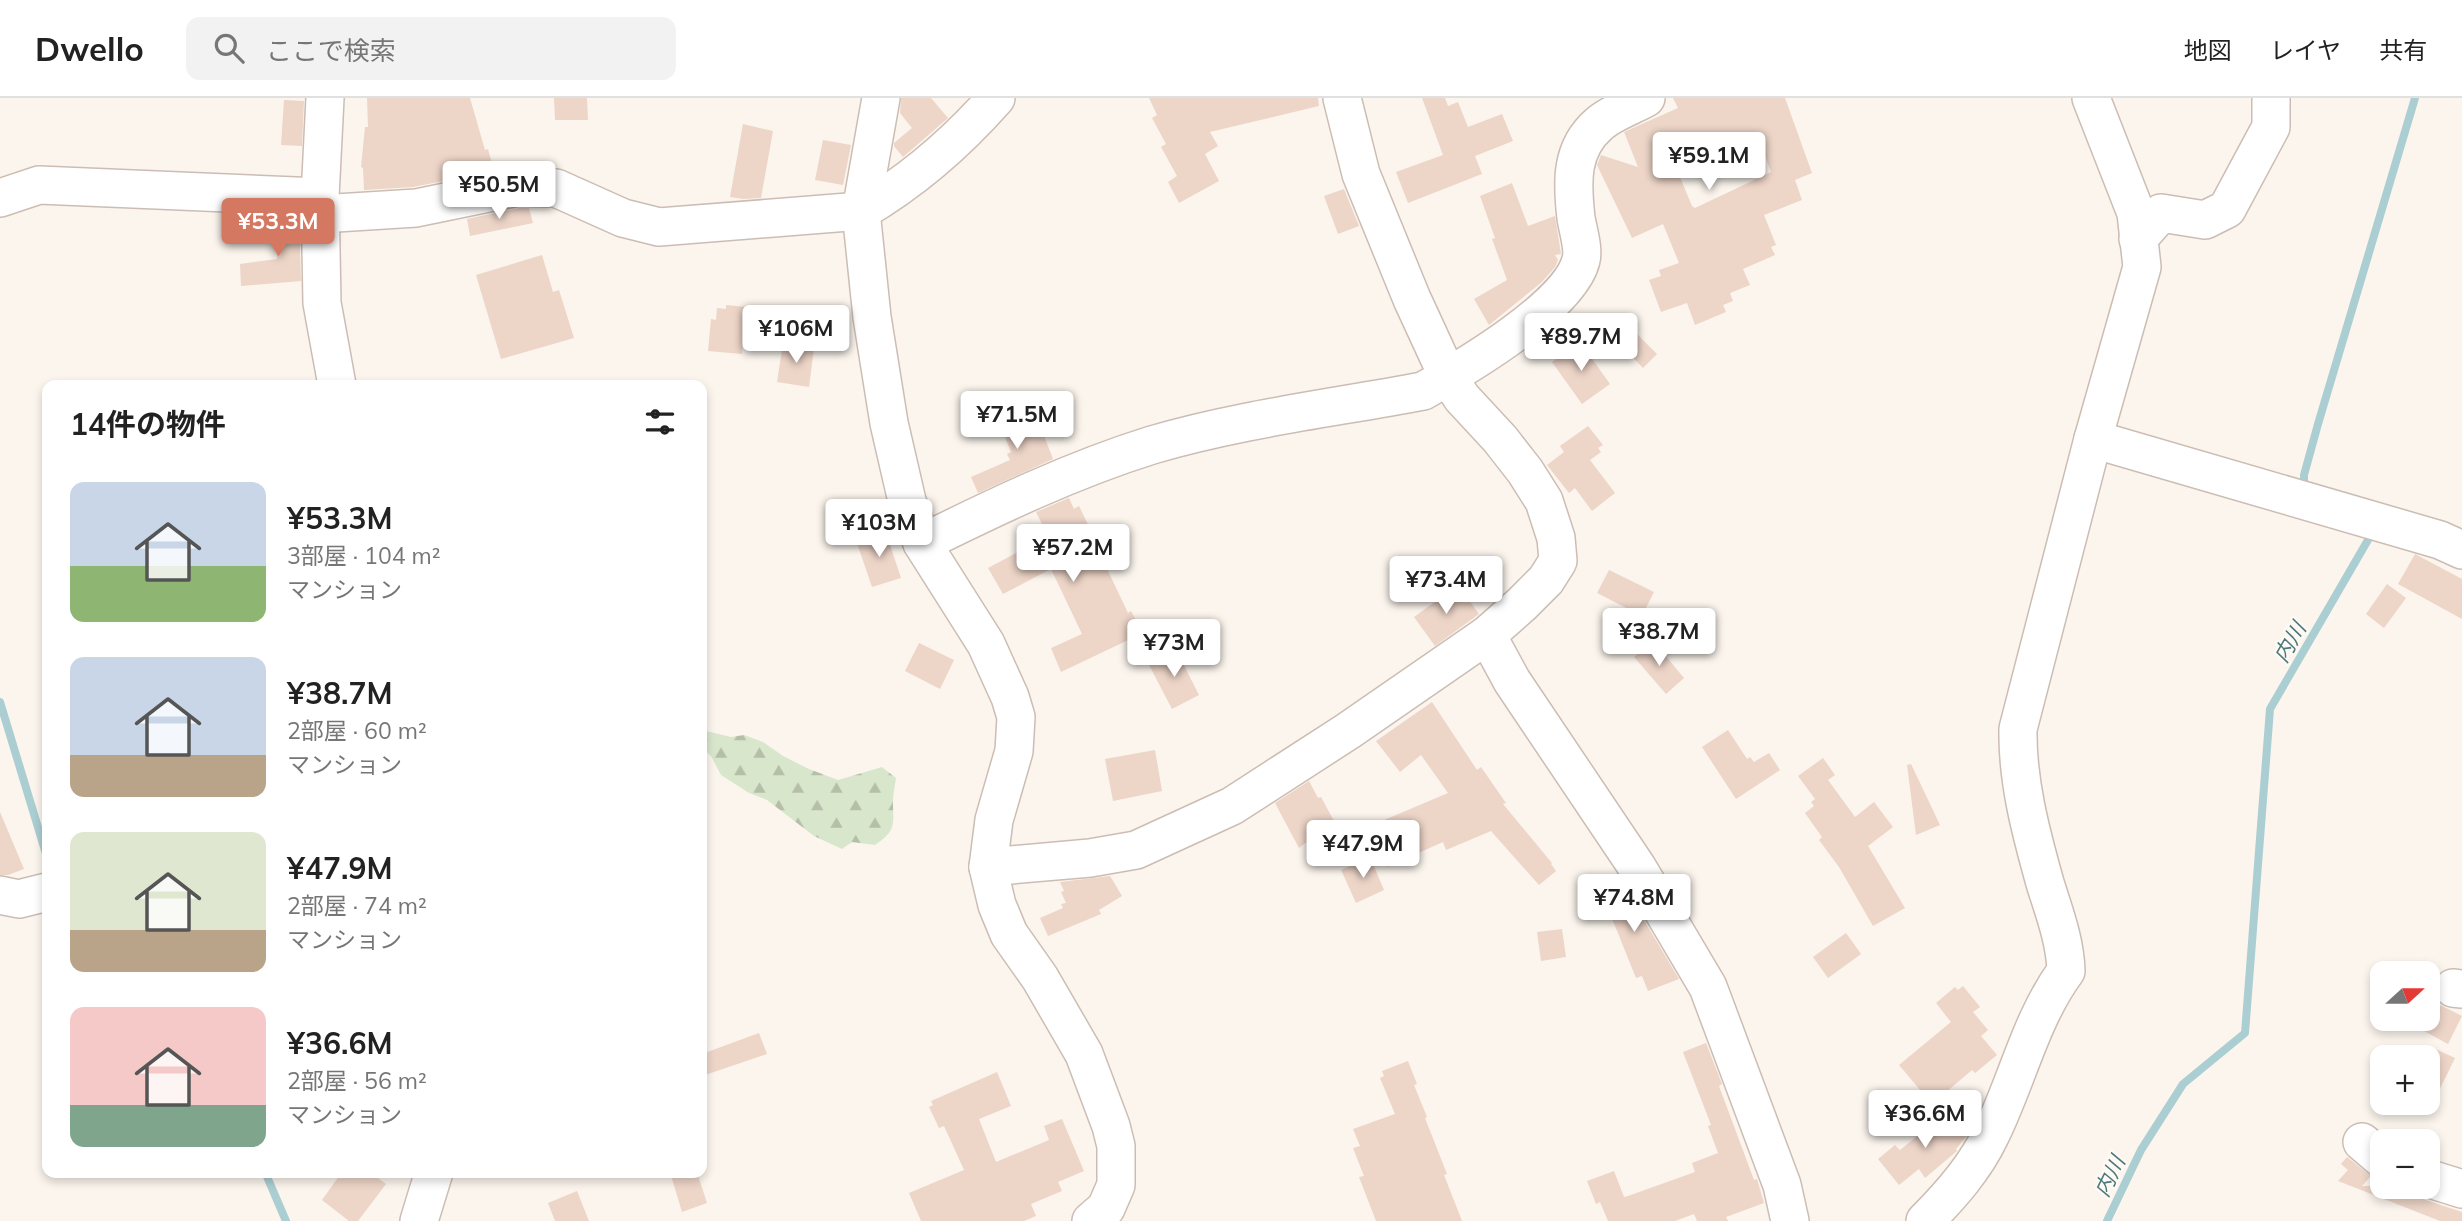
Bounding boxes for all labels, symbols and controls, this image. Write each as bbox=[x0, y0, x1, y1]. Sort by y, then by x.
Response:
search box bbox=[186, 17, 676, 80]
text: Dwello bbox=[35, 28, 144, 69]
icon: search bbox=[210, 29, 248, 67]
text: ここで検索 bbox=[266, 34, 396, 67]
text: 地図 bbox=[2184, 35, 2232, 65]
text: レイヤ bbox=[2270, 35, 2341, 65]
text: 共有 bbox=[2379, 35, 2427, 65]
pin: ¥59.1M bbox=[1652, 132, 1766, 192]
text: ¥59.1M bbox=[1669, 140, 1749, 169]
pin: ¥50.5M bbox=[442, 162, 556, 221]
text: ¥50.5M bbox=[459, 169, 539, 198]
pin: ¥53.3M bbox=[221, 198, 335, 258]
text: ¥53.3M bbox=[238, 206, 318, 235]
pin: ¥106M bbox=[747, 306, 845, 365]
text: ¥106M bbox=[758, 313, 834, 342]
pin: ¥89.7M bbox=[1524, 314, 1638, 373]
text: ¥89.7M bbox=[1541, 321, 1621, 350]
pin: ¥71.5M bbox=[960, 392, 1074, 451]
text: ¥71.5M bbox=[977, 399, 1057, 428]
icon: filters bbox=[641, 403, 679, 441]
text: 14件の物件 bbox=[70, 405, 226, 443]
text: ¥53.3M bbox=[287, 499, 393, 537]
pin: ¥103M bbox=[830, 500, 928, 559]
text: ¥103M bbox=[841, 507, 917, 536]
icon: home bbox=[126, 510, 210, 594]
pin: ¥57.2M bbox=[1016, 524, 1130, 584]
text: ¥57.2M bbox=[1033, 532, 1113, 561]
text: 3部屋 · 104 m² bbox=[287, 541, 440, 570]
pin: ¥73.4M bbox=[1389, 556, 1503, 616]
text: ¥73.4M bbox=[1406, 564, 1486, 593]
text: マンション bbox=[287, 575, 402, 604]
pin: ¥38.7M bbox=[1602, 608, 1716, 668]
text: ¥38.7M bbox=[1619, 616, 1699, 645]
water label: 内川 bbox=[2267, 616, 2312, 667]
pin: ¥73M bbox=[1133, 620, 1215, 679]
text: ¥73M bbox=[1143, 627, 1205, 656]
text: ¥38.7M bbox=[287, 674, 393, 712]
icon: home bbox=[126, 685, 210, 769]
text: 2部屋 · 60 m² bbox=[287, 716, 427, 745]
text: マンション bbox=[287, 750, 402, 779]
pin: ¥47.9M bbox=[1306, 820, 1420, 880]
text: ¥47.9M bbox=[1323, 828, 1403, 857]
text: ¥47.9M bbox=[287, 849, 393, 887]
icon: home bbox=[126, 860, 210, 944]
pin: ¥74.8M bbox=[1577, 874, 1691, 934]
text: ¥74.8M bbox=[1594, 882, 1674, 911]
text: 2部屋 · 74 m² bbox=[287, 891, 427, 920]
text: マンション bbox=[287, 925, 402, 954]
north arrow bbox=[2370, 961, 2440, 1031]
map controls bbox=[2370, 961, 2440, 1199]
text: ¥36.6M bbox=[287, 1024, 393, 1062]
icon: home bbox=[126, 1035, 210, 1119]
button: + bbox=[2370, 1045, 2440, 1115]
text: 2部屋 · 56 m² bbox=[287, 1066, 427, 1095]
pin: ¥36.6M bbox=[1868, 1090, 1982, 1150]
text: ¥36.6M bbox=[1885, 1098, 1965, 1127]
text: マンション bbox=[287, 1100, 402, 1129]
button: − bbox=[2370, 1129, 2440, 1199]
water label: 内川 bbox=[2088, 1150, 2131, 1201]

